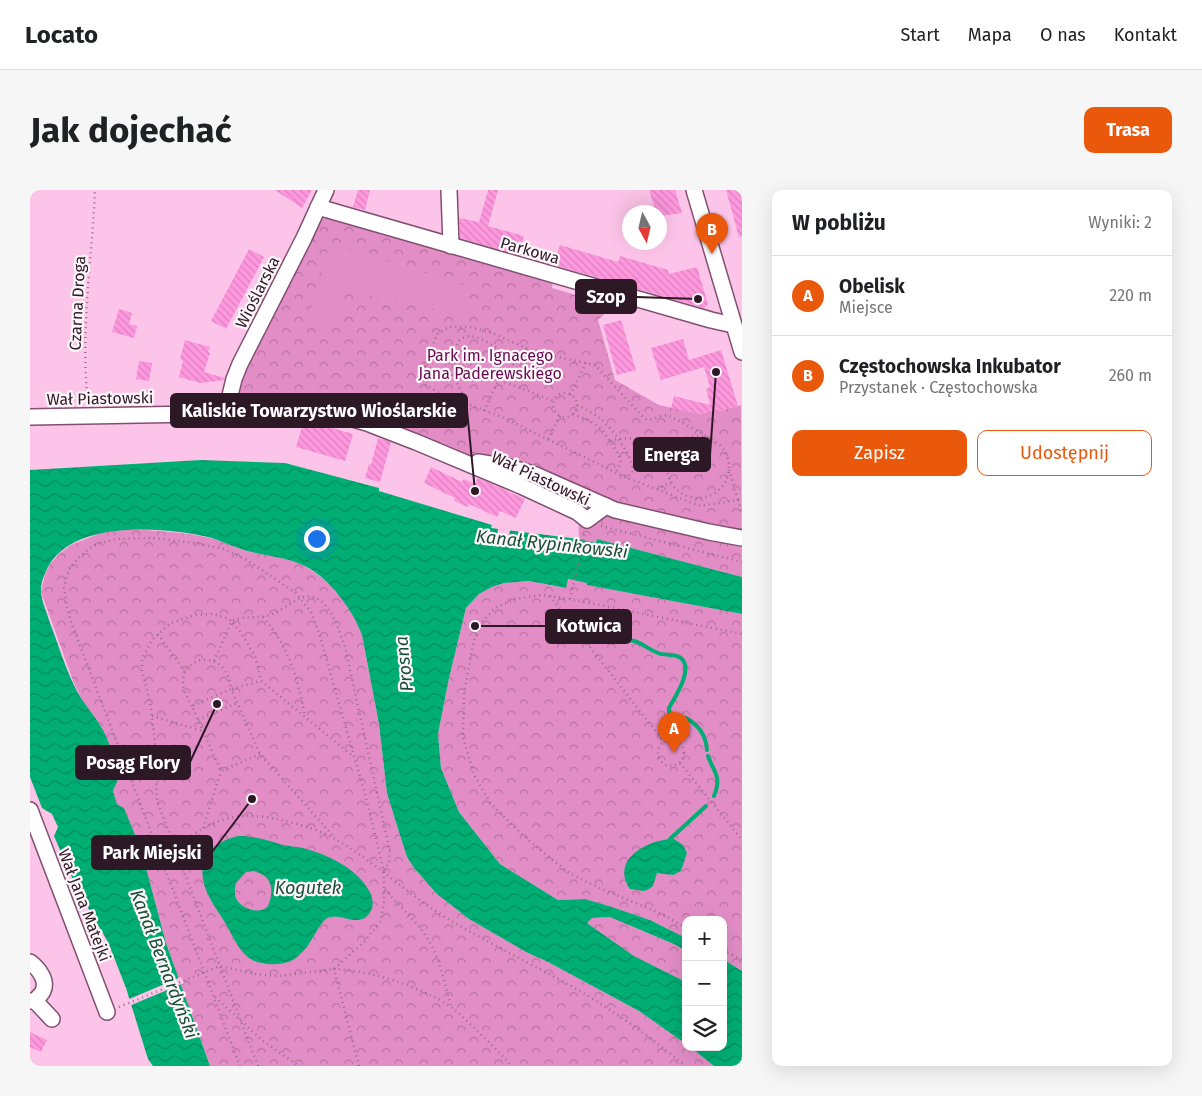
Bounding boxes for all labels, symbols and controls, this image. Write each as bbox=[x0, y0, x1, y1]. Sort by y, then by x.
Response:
text: Locato bbox=[25, 21, 98, 49]
text: Start bbox=[900, 24, 940, 46]
text: Mapa bbox=[968, 24, 1012, 46]
text: O nas bbox=[1040, 24, 1086, 46]
text: Kontakt bbox=[1114, 24, 1177, 46]
button: Trasa bbox=[1084, 107, 1172, 153]
text: Jak dojechać bbox=[30, 109, 231, 151]
north arrow bbox=[622, 205, 667, 250]
text: W pobliżu bbox=[792, 210, 886, 236]
pin: B bbox=[696, 213, 728, 254]
text: Wyniki: 2 bbox=[1088, 213, 1152, 232]
street label: Parkowa bbox=[498, 233, 562, 268]
street label: Wioślarska bbox=[231, 253, 284, 331]
street label: Czarna Droga bbox=[66, 255, 89, 351]
text: Obelisk bbox=[839, 275, 905, 298]
callout: Szop bbox=[576, 280, 636, 313]
text: Szop bbox=[586, 286, 626, 308]
text: A bbox=[803, 286, 813, 305]
text: 220 m bbox=[1109, 286, 1152, 305]
text: Miejsce bbox=[839, 298, 893, 317]
park label: Park im. Ignacego Jana Paderewskiego bbox=[418, 346, 562, 383]
text: Częstochowska Inkubator bbox=[839, 355, 1061, 378]
text: B bbox=[803, 366, 813, 385]
text: 260 m bbox=[1109, 366, 1152, 385]
text: Przystanek · Częstochowska bbox=[839, 378, 1038, 397]
street label: Wał Piastowski bbox=[46, 388, 154, 409]
callout: Kaliskie Towarzystwo Wioślarskie bbox=[171, 394, 467, 427]
text: Kaliskie Towarzystwo Wioślarskie bbox=[181, 400, 457, 422]
button: Zapisz bbox=[792, 430, 967, 476]
button: Udostępnij bbox=[977, 430, 1152, 476]
callout: Energa bbox=[634, 438, 710, 471]
text: Energa bbox=[644, 444, 700, 466]
street label: Wał Piastowski bbox=[488, 447, 593, 510]
water label: Kanał Rypinkowski bbox=[475, 525, 629, 563]
your location bbox=[304, 526, 330, 552]
callout: Kotwica bbox=[546, 610, 631, 643]
text: Kotwica bbox=[556, 615, 622, 637]
water label: Prosna bbox=[390, 635, 418, 693]
pin: A bbox=[658, 712, 690, 753]
callout: Posąg Flory bbox=[76, 746, 190, 779]
text: Posąg Flory bbox=[86, 752, 181, 774]
callout: Park Miejski bbox=[92, 836, 212, 869]
text: Park Miejski bbox=[102, 842, 202, 864]
street label: Wał Jana Matejki bbox=[54, 846, 115, 964]
water label: Kogutek bbox=[275, 877, 341, 899]
water label: Kanał Bernardyński bbox=[125, 886, 203, 1042]
map controls bbox=[682, 916, 727, 1051]
button: + bbox=[682, 916, 727, 961]
button: − bbox=[682, 961, 727, 1006]
button: layers bbox=[682, 1006, 727, 1051]

